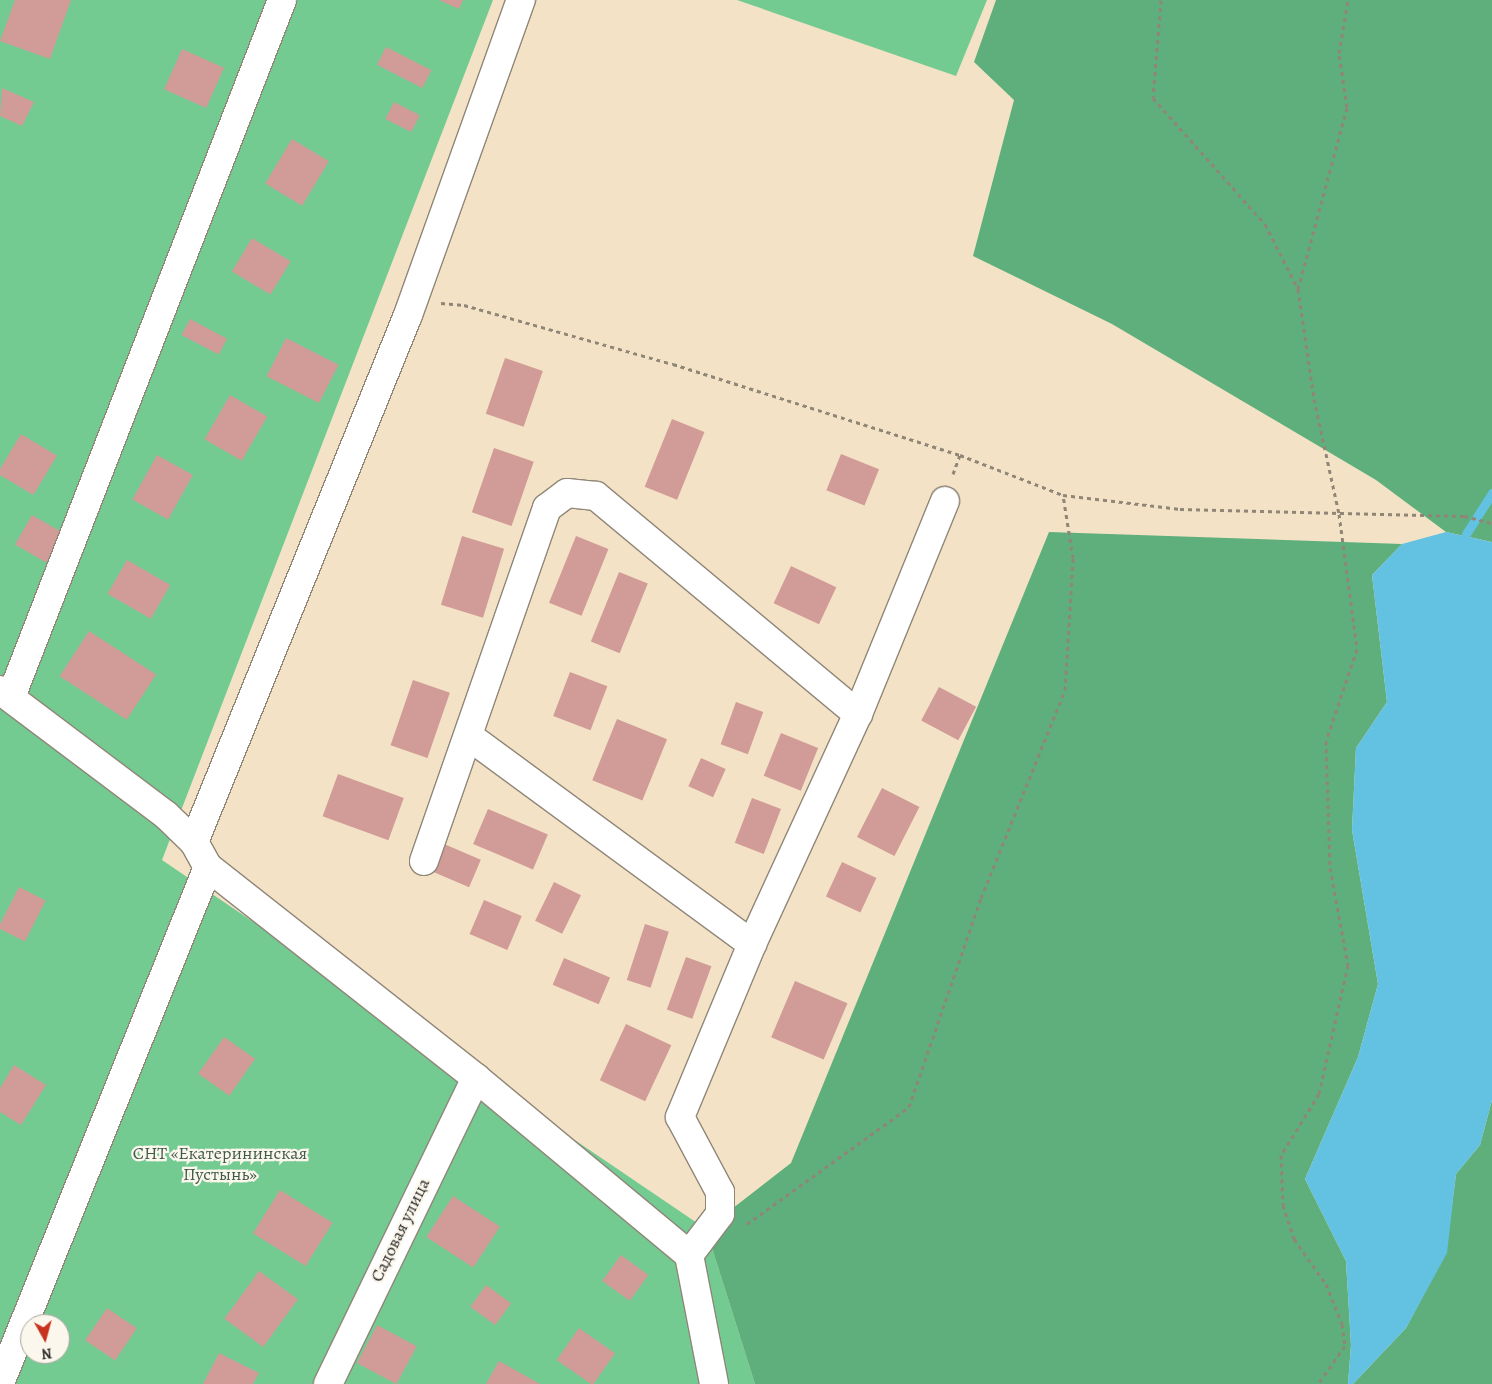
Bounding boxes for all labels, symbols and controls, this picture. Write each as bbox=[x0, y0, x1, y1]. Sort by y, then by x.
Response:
park label: СНТ «Екатерининская Пустынь» bbox=[133, 1143, 307, 1186]
street label: Садовая улица bbox=[366, 1175, 434, 1285]
north arrow bbox=[20, 1314, 70, 1364]
text: N bbox=[41, 1343, 53, 1363]

